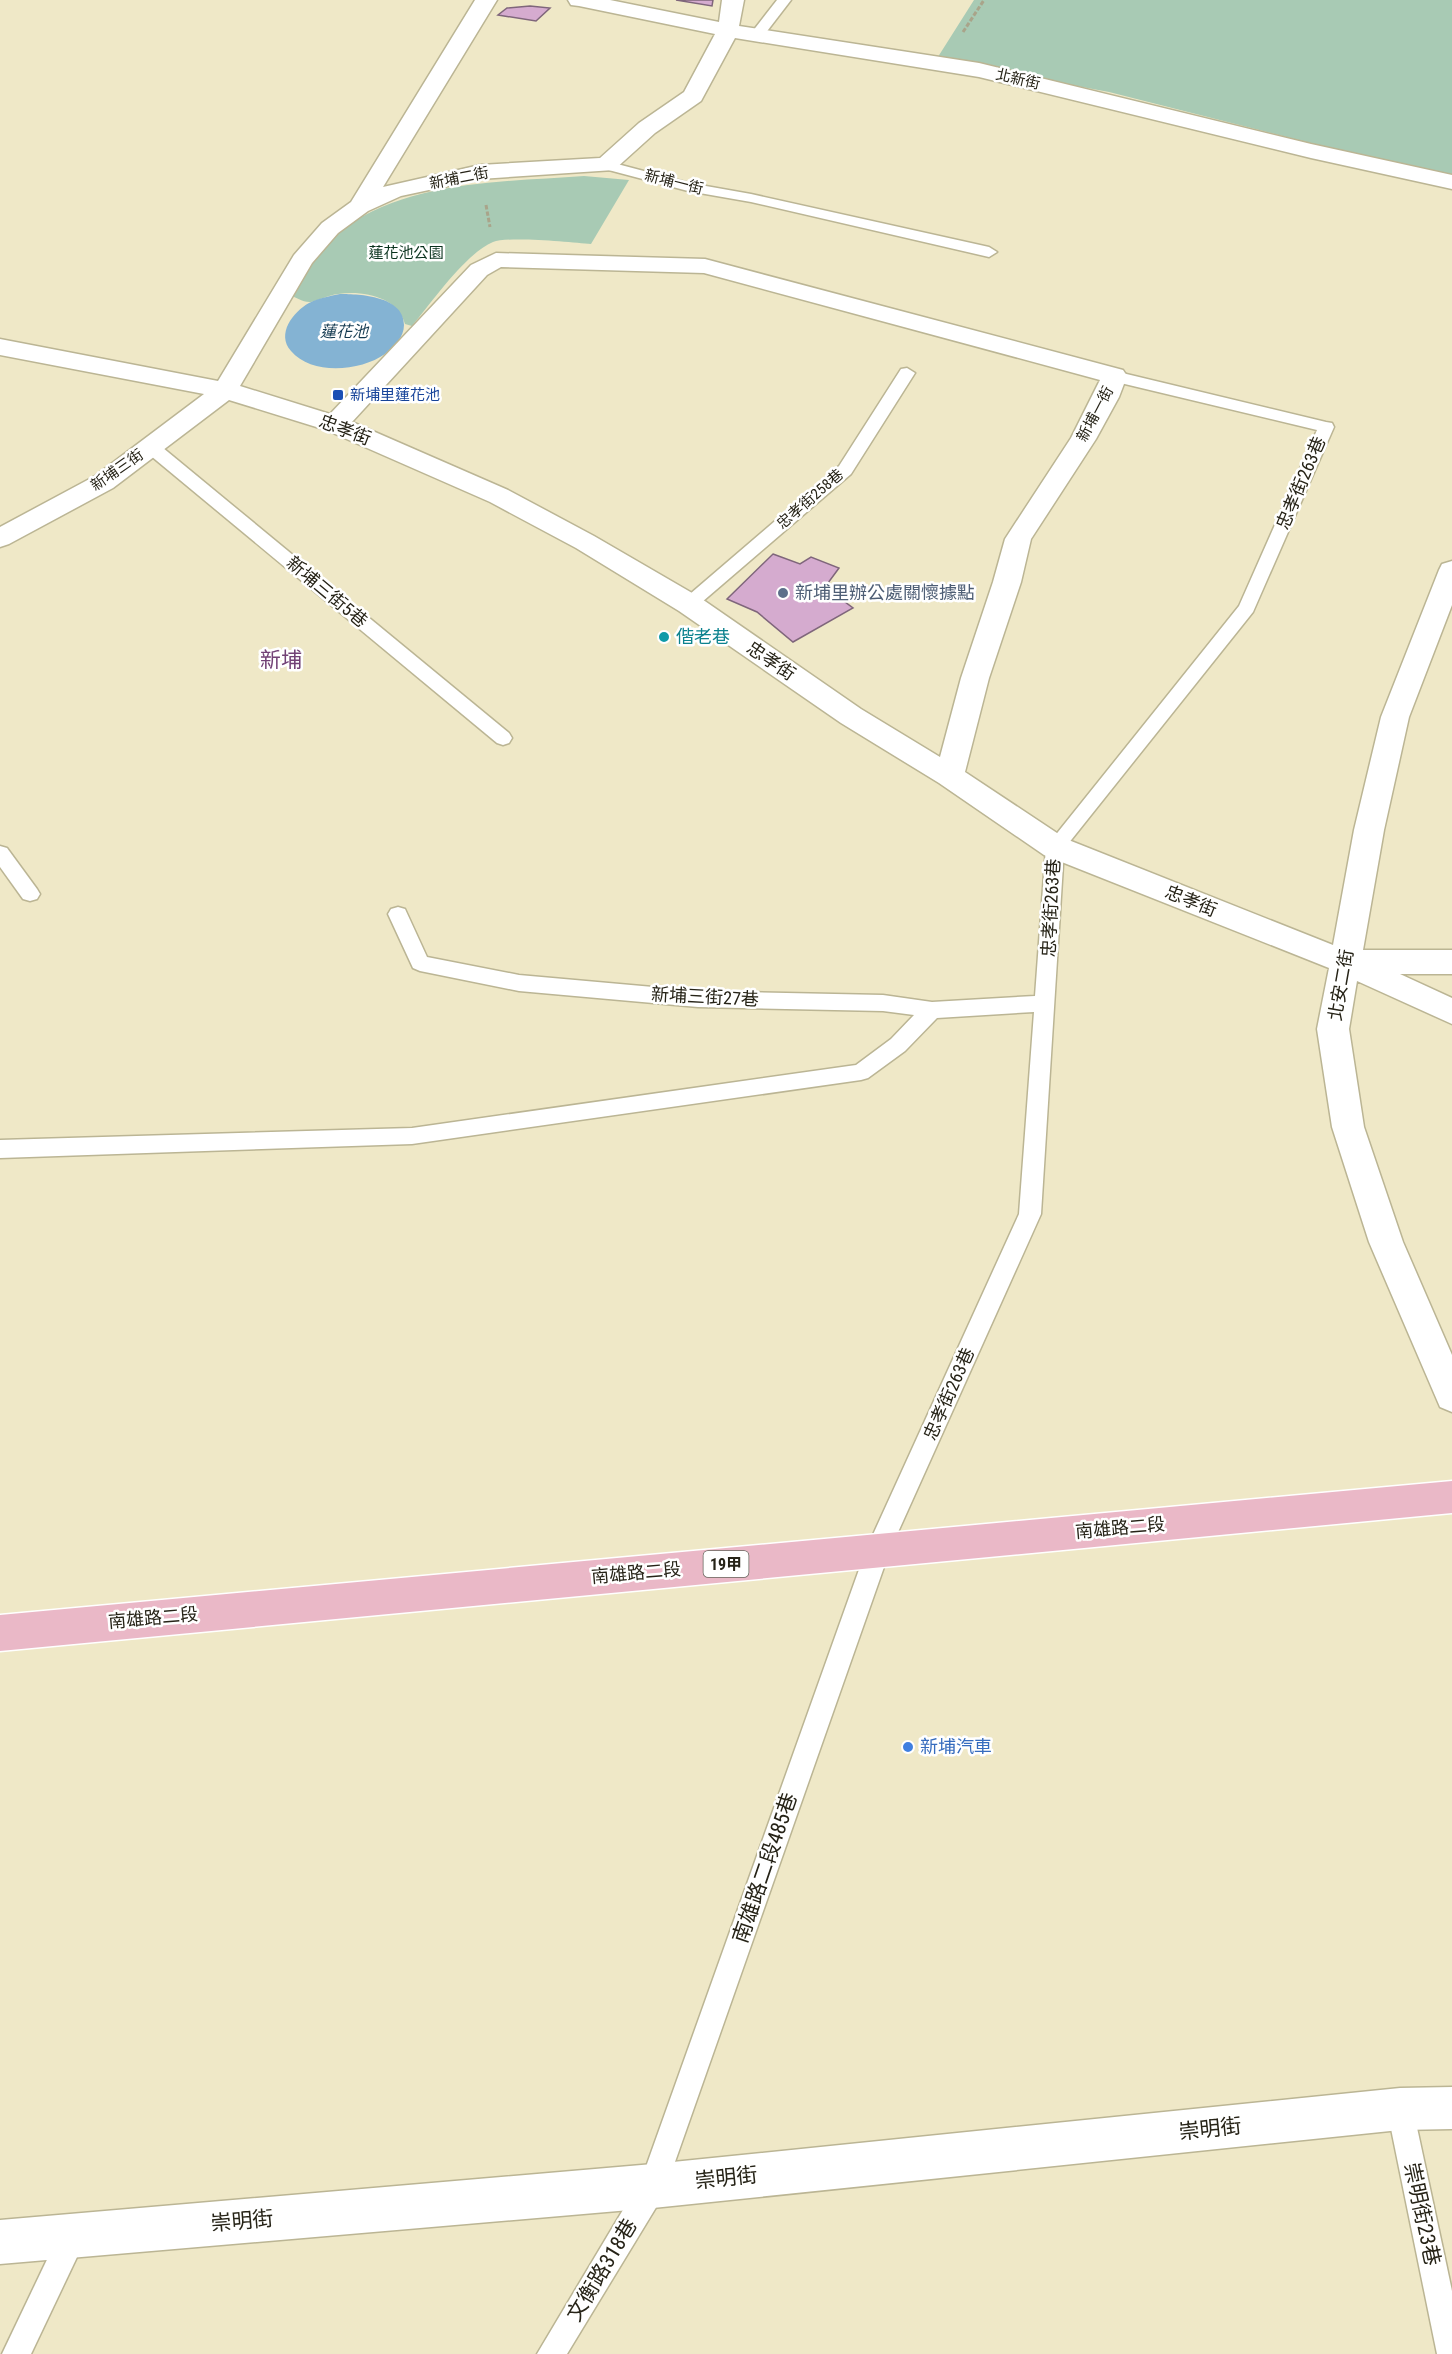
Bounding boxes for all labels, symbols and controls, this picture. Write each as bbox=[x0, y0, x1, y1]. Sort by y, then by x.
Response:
street label: 北新街 bbox=[994, 65, 1042, 93]
street label: 新埔二街 bbox=[428, 163, 490, 193]
street label: 新埔一街 bbox=[643, 166, 705, 198]
park label: 蓮花池公園 bbox=[368, 244, 444, 262]
water label: 蓮花池 bbox=[320, 322, 370, 341]
street label: 新埔一街 bbox=[1073, 383, 1117, 445]
place label: 新埔里蓮花池 bbox=[350, 386, 440, 404]
marker: 新埔里蓮花池 bbox=[331, 388, 345, 402]
street label: 忠孝街 bbox=[316, 410, 374, 449]
street label: 忠孝街263巷 bbox=[1272, 433, 1329, 532]
street label: 新埔三街 bbox=[87, 445, 147, 495]
street label: 忠孝街258巷 bbox=[773, 465, 847, 533]
street label: 新埔三街5巷 bbox=[283, 552, 372, 631]
place label: 新埔里辦公處關懷據點 bbox=[795, 582, 975, 603]
marker: 新埔里辦公處關懷據點 bbox=[776, 586, 790, 600]
place label: 偕老巷 bbox=[676, 626, 730, 647]
marker: 偕老巷 bbox=[657, 630, 671, 644]
street label: 忠孝街 bbox=[743, 637, 800, 684]
district label: 新埔 bbox=[260, 648, 302, 672]
street label: 忠孝街263巷 bbox=[1037, 858, 1064, 958]
street label: 忠孝街 bbox=[1162, 881, 1220, 920]
street label: 北安二街 bbox=[1324, 948, 1357, 1022]
street label: 新埔三街27巷 bbox=[651, 983, 759, 1010]
street label: 忠孝街263巷 bbox=[919, 1344, 978, 1443]
street label: 南雄路二段 bbox=[1074, 1513, 1166, 1542]
road number: 19甲 bbox=[704, 1551, 748, 1577]
street label: 南雄路二段 bbox=[590, 1558, 682, 1587]
street label: 南雄路二段 bbox=[107, 1603, 199, 1632]
place label: 新埔汽車 bbox=[920, 1736, 992, 1757]
marker: 新埔汽車 bbox=[901, 1740, 915, 1754]
street label: 南雄路二段485巷 bbox=[728, 1790, 802, 1946]
street label: 崇明街 bbox=[1177, 2114, 1243, 2144]
street label: 崇明街23巷 bbox=[1399, 2160, 1445, 2268]
street label: 崇明街 bbox=[693, 2163, 759, 2193]
street label: 崇明街 bbox=[210, 2206, 274, 2236]
street label: 文衡路318巷 bbox=[562, 2214, 642, 2326]

